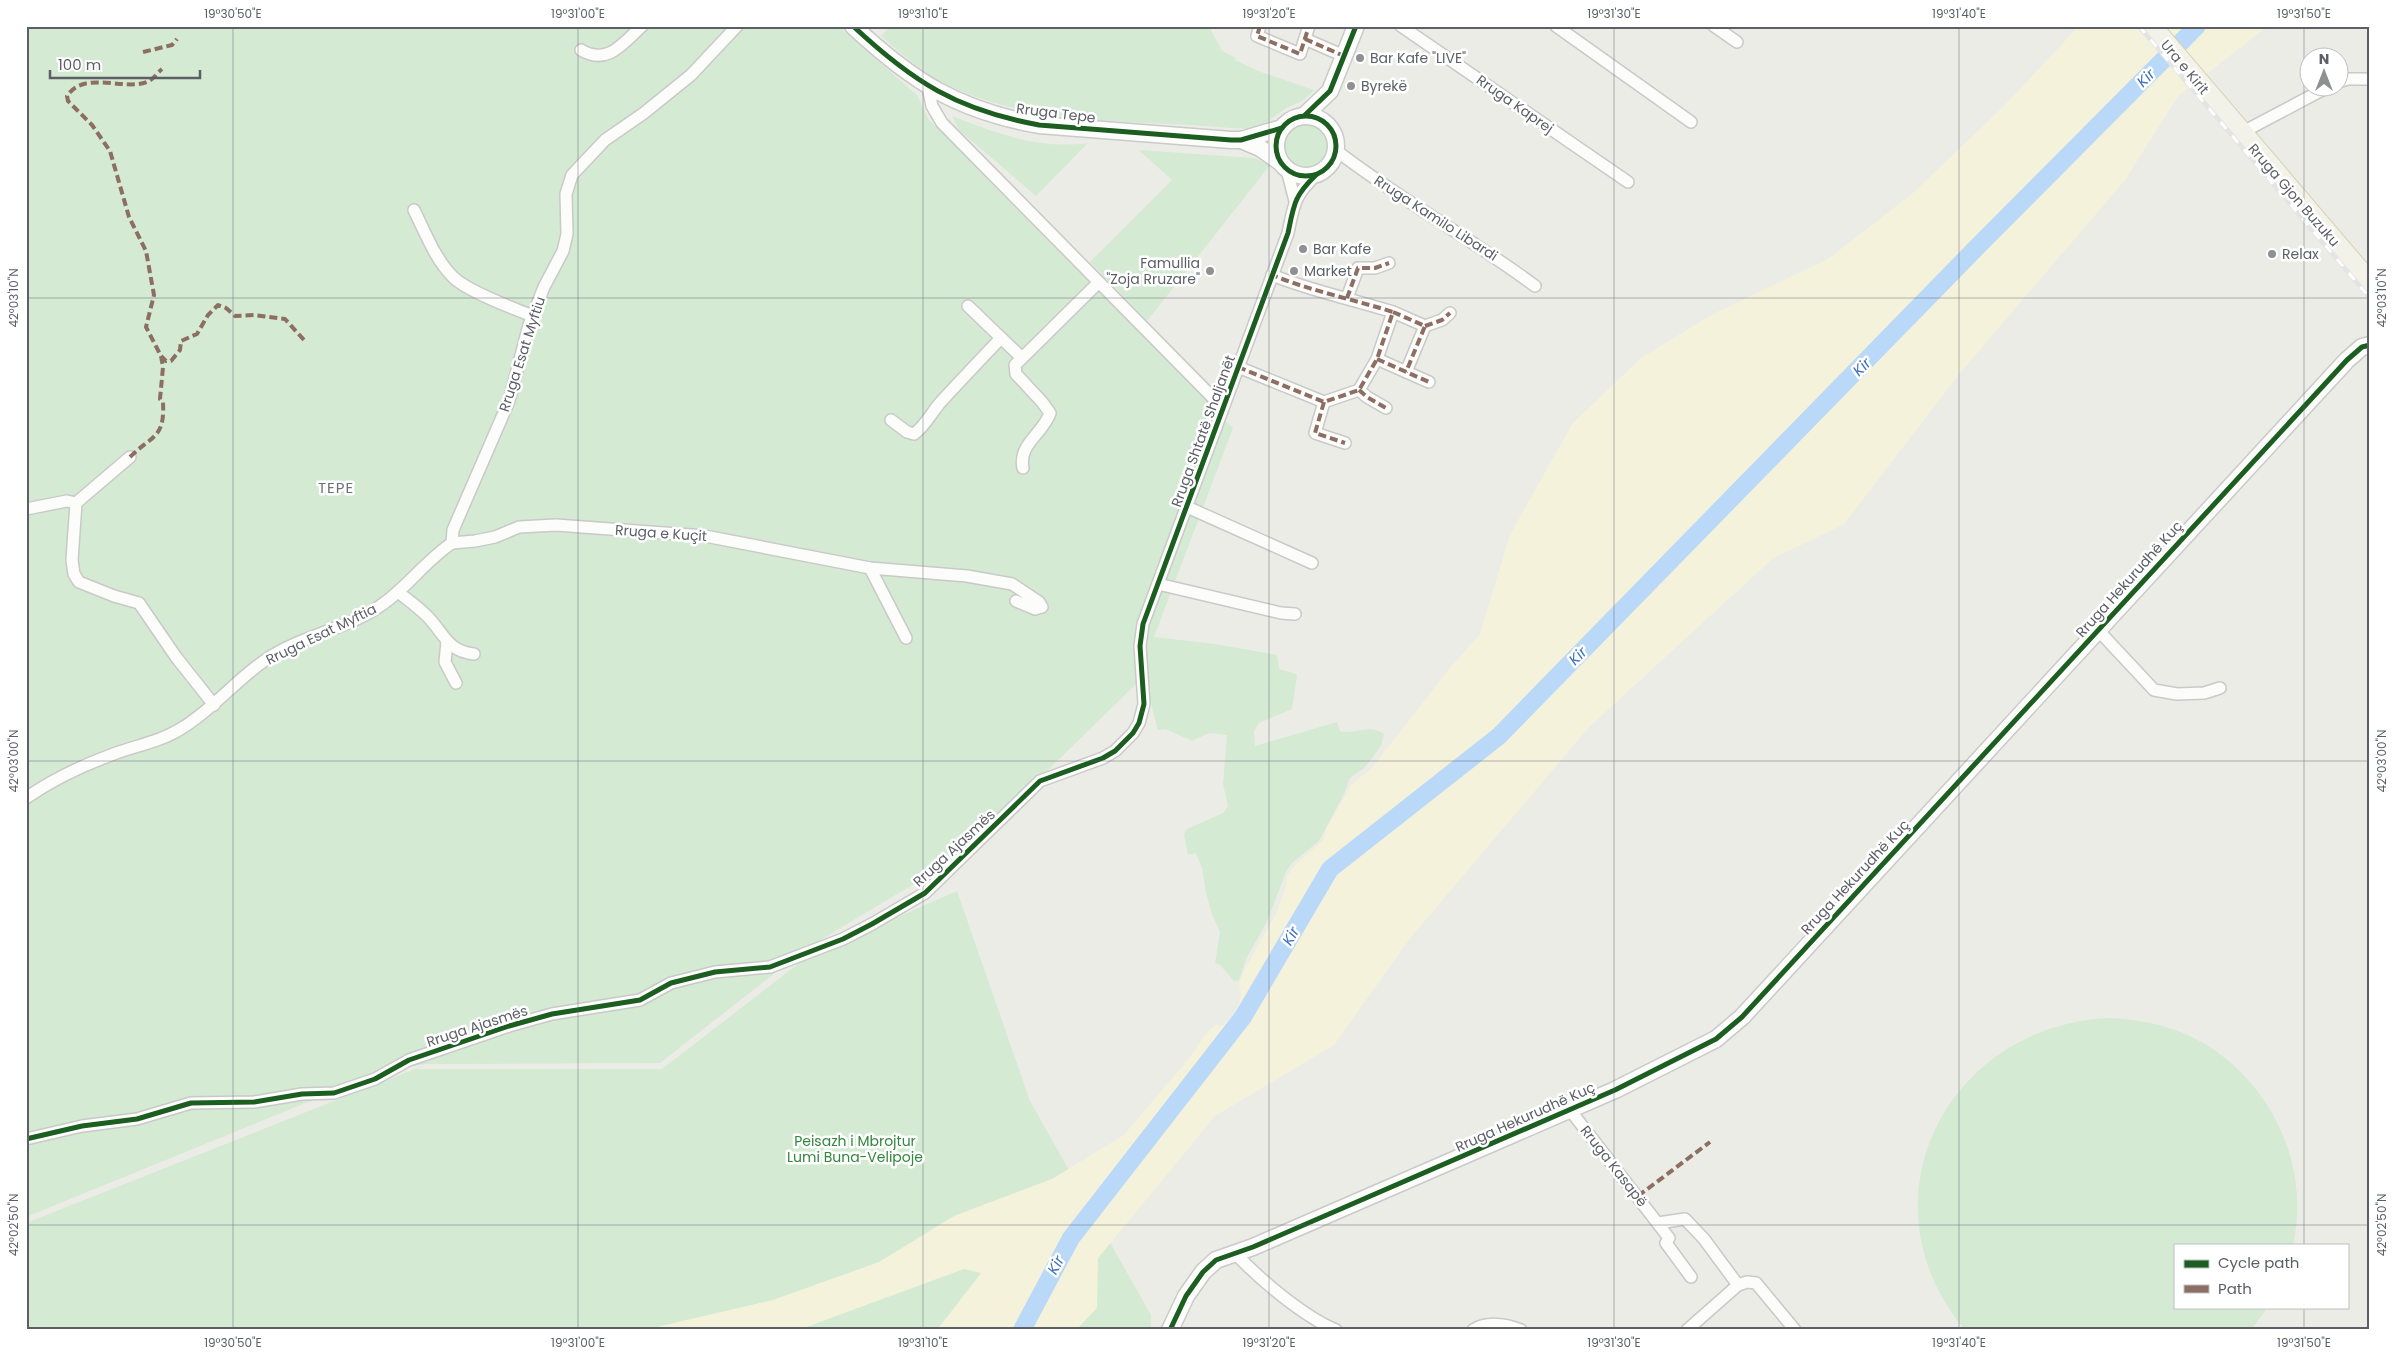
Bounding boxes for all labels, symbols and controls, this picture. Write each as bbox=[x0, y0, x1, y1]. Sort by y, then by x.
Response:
text: 19°30'50"E bbox=[204, 5, 262, 22]
text: 19°31'00"E bbox=[551, 5, 605, 22]
text: 19°31'10"E bbox=[898, 5, 948, 22]
text: 19°31'20"E bbox=[1242, 5, 1296, 22]
text: 19°31'30"E bbox=[1587, 5, 1641, 22]
text: 19°31'40"E bbox=[1932, 5, 1986, 22]
text: 19°31'50"E bbox=[2277, 5, 2331, 22]
street label: Ura e Kirit bbox=[2156, 35, 2214, 99]
scale bar bbox=[50, 48, 200, 80]
place label: Bar Kafe "LIVE" bbox=[1370, 48, 1466, 68]
north arrow bbox=[2298, 48, 2348, 98]
text: N bbox=[2319, 49, 2329, 69]
marker: Bar Kafe "LIVE" bbox=[1354, 52, 1366, 64]
text: 100 m bbox=[58, 54, 101, 75]
water label: Kir bbox=[2132, 63, 2160, 92]
street label: Rruga Kaprej bbox=[1472, 70, 1558, 138]
place label: Byrekë bbox=[1361, 76, 1408, 96]
marker: Byrekë bbox=[1345, 80, 1357, 92]
street label: Rruga Tepe bbox=[1015, 98, 1097, 128]
street label: Rruga Gjon Buzuku bbox=[2244, 139, 2344, 251]
street label: Rruga Kamilo Libardi bbox=[1370, 170, 1502, 266]
place label: Bar Kafe bbox=[1313, 239, 1371, 259]
marker: Bar Kafe bbox=[1297, 243, 1309, 255]
place label: Relax bbox=[2282, 244, 2319, 264]
marker: Relax bbox=[2266, 248, 2278, 260]
place label: Famullia "Zoja Rruzare" bbox=[1106, 253, 1200, 289]
place label: Market bbox=[1304, 261, 1352, 281]
marker: Famullia "Zoja Rruzare" bbox=[1204, 265, 1216, 277]
marker: Market bbox=[1288, 265, 1300, 277]
text: 42°03'10"N bbox=[5, 268, 22, 328]
text: 42°03'10"N bbox=[2373, 268, 2390, 328]
street label: Rruga Esat Myftiu bbox=[494, 294, 550, 414]
street label: Rruga Shtatë Shaljanët bbox=[1166, 352, 1240, 510]
water label: Kir bbox=[1848, 352, 1876, 381]
district label: TEPE bbox=[318, 477, 354, 498]
street label: Rruga Hekurudhë Kuç bbox=[2071, 516, 2187, 642]
street label: Rruga e Kuçit bbox=[614, 520, 708, 546]
street label: Rruga Esat Myftia bbox=[262, 599, 380, 669]
water label: Kir bbox=[1564, 641, 1592, 670]
text: 42°03'00"N bbox=[5, 730, 22, 792]
text: 42°03'00"N bbox=[2373, 730, 2390, 792]
street label: Rruga Ajasmës bbox=[909, 805, 999, 891]
street label: Rruga Hekurudhë Kuç bbox=[1796, 815, 1914, 939]
water label: Kir bbox=[1277, 922, 1304, 949]
street label: Rruga Ajasmës bbox=[424, 1000, 530, 1052]
street label: Rruga Hekurudhë Kuç bbox=[1452, 1077, 1598, 1157]
street label: Rruga Kasapë bbox=[1576, 1121, 1652, 1211]
park label: Peisazh i Mbrojtur Lumi Buna-Velipoje bbox=[787, 1131, 923, 1167]
text: 42°02'50"N bbox=[5, 1194, 22, 1256]
text: 42°02'50"N bbox=[2373, 1194, 2390, 1256]
legend bbox=[2174, 1244, 2348, 1308]
water label: Kir bbox=[1042, 1251, 1069, 1278]
text: Cycle path bbox=[2218, 1252, 2299, 1273]
text: Path bbox=[2218, 1278, 2252, 1299]
text: 19°30'50"E bbox=[204, 1334, 262, 1351]
text: 19°31'00"E bbox=[551, 1334, 605, 1351]
text: 19°31'10"E bbox=[898, 1334, 948, 1351]
text: 19°31'20"E bbox=[1242, 1334, 1296, 1351]
text: 19°31'30"E bbox=[1587, 1334, 1641, 1351]
text: 19°31'40"E bbox=[1932, 1334, 1986, 1351]
text: 19°31'50"E bbox=[2277, 1334, 2331, 1351]

